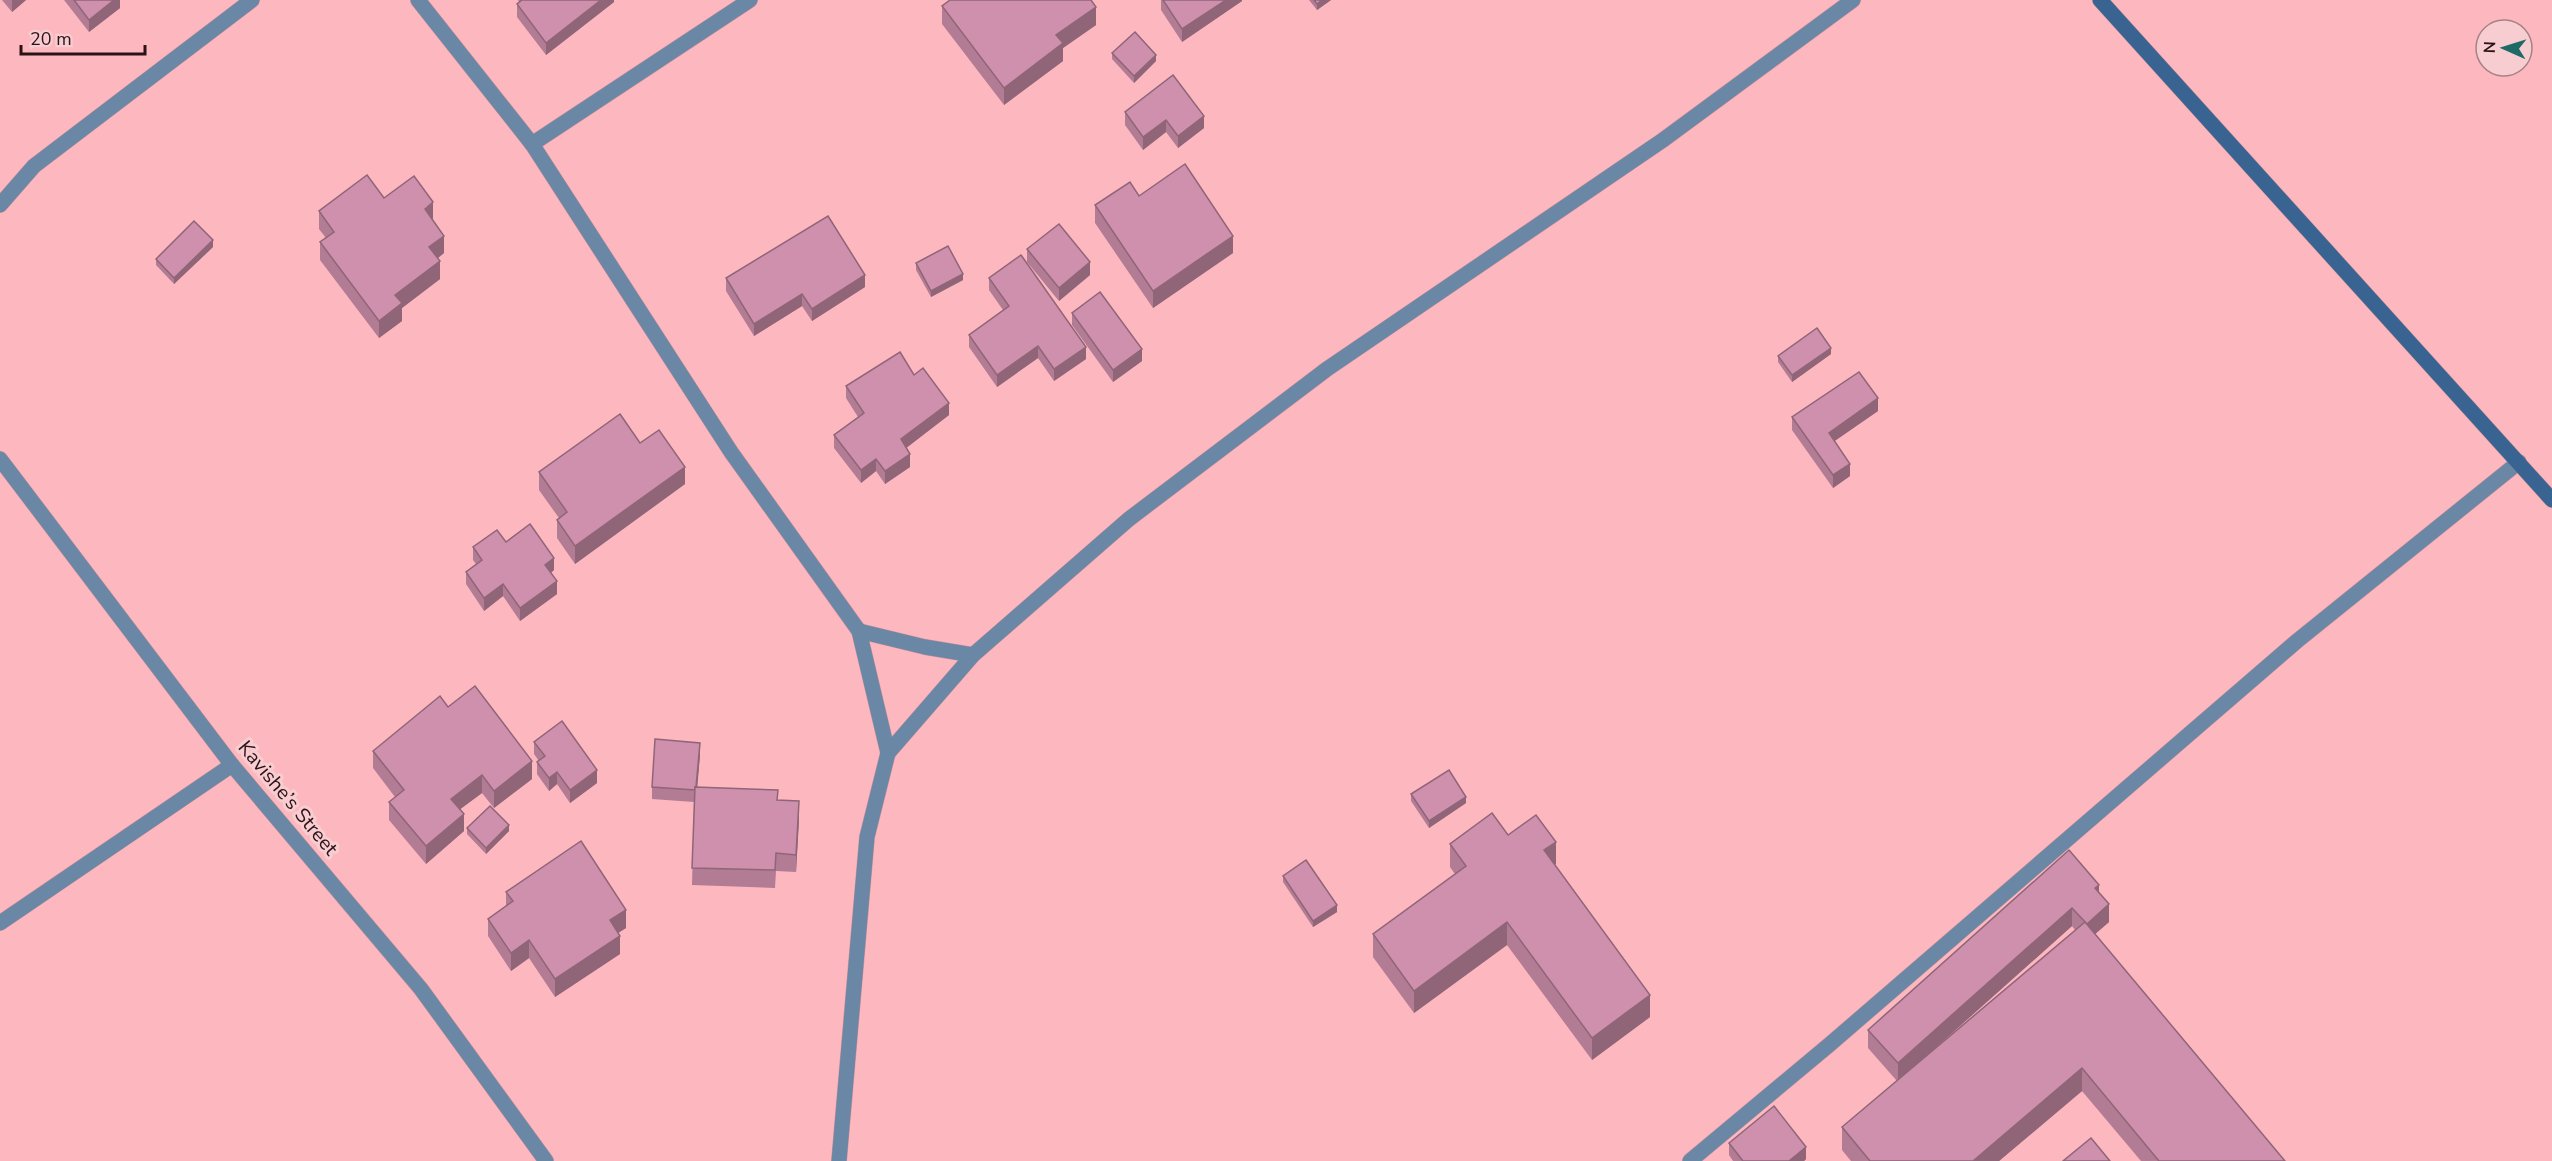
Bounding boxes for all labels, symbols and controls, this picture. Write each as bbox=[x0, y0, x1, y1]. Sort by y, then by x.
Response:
scale bar bbox=[21, 18, 146, 56]
north arrow bbox=[2474, 18, 2534, 78]
text: 20 m bbox=[30, 27, 72, 51]
text: N bbox=[2479, 41, 2501, 54]
street label: Kavishe’s Street bbox=[232, 735, 345, 862]

